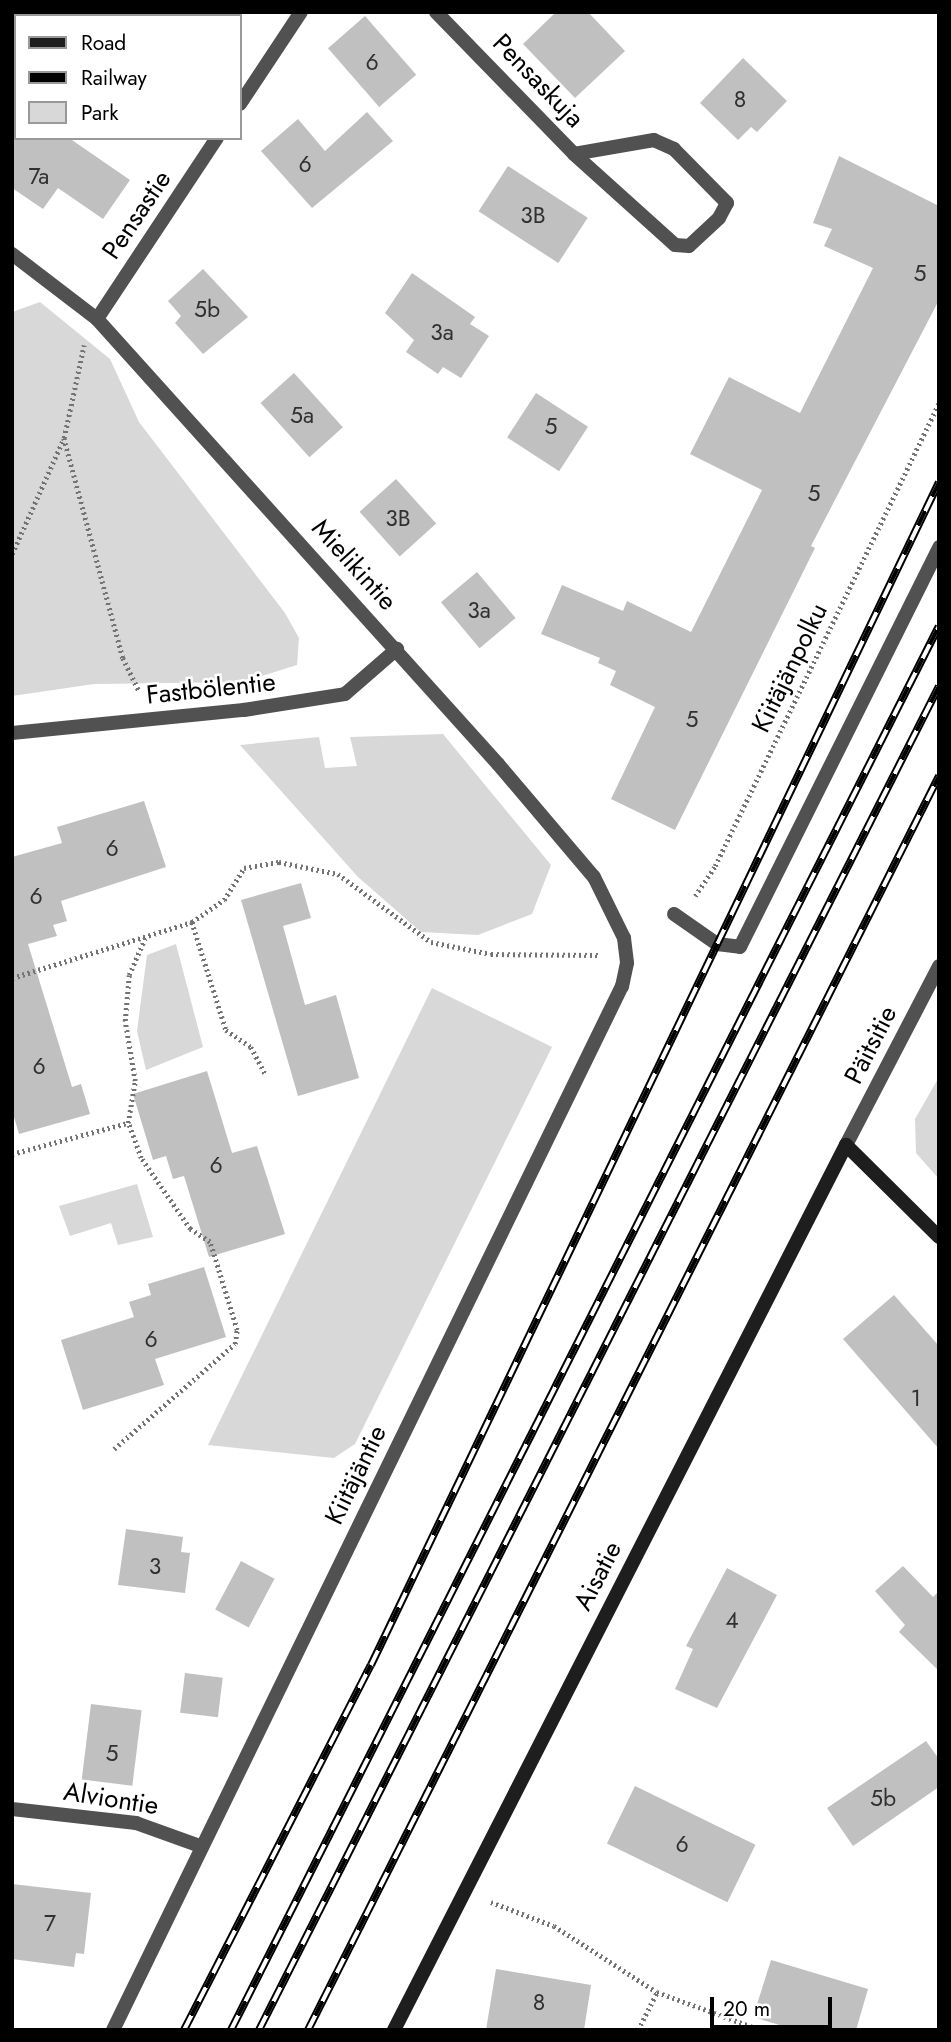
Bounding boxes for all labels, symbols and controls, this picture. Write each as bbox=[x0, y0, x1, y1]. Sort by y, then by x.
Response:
legend bbox=[14, 14, 242, 140]
text: Road bbox=[81, 28, 126, 58]
street label: Pensaskuja bbox=[486, 28, 590, 134]
house number: 6 bbox=[365, 48, 379, 76]
text: Railway bbox=[81, 63, 147, 93]
house number: 8 bbox=[734, 85, 746, 113]
text: Park bbox=[81, 98, 118, 128]
house number: 6 bbox=[298, 150, 312, 178]
house number: 7a bbox=[29, 162, 49, 190]
street label: Pensastie bbox=[96, 165, 178, 265]
house number: 3B bbox=[520, 201, 546, 229]
house number: 5 bbox=[914, 259, 926, 287]
house number: 5b bbox=[194, 295, 220, 323]
house number: 3a bbox=[430, 318, 454, 346]
house number: 5a bbox=[290, 401, 314, 429]
house number: 5 bbox=[545, 412, 557, 440]
house number: 5 bbox=[808, 479, 820, 507]
house number: 3B bbox=[385, 504, 411, 532]
street label: Mielikintie bbox=[305, 513, 403, 617]
house number: 3a bbox=[467, 596, 491, 624]
street label: Kiitäjänpolku bbox=[745, 598, 835, 738]
street label: Fastbölentie bbox=[145, 667, 277, 711]
house number: 5 bbox=[686, 705, 698, 733]
house number: 6 bbox=[105, 834, 119, 862]
house number: 6 bbox=[29, 882, 43, 910]
street label: Päitsitie bbox=[838, 1001, 904, 1089]
house number: 6 bbox=[32, 1052, 46, 1080]
house number: 6 bbox=[209, 1151, 223, 1179]
house number: 6 bbox=[144, 1325, 158, 1353]
house number: 1 bbox=[911, 1384, 921, 1412]
street label: Kiitäjäntie bbox=[319, 1420, 393, 1530]
street label: Aisatie bbox=[567, 1536, 629, 1616]
house number: 3 bbox=[149, 1552, 161, 1580]
house number: 4 bbox=[725, 1606, 739, 1634]
house number: 5 bbox=[106, 1739, 118, 1767]
street label: Alviontie bbox=[61, 1776, 161, 1822]
house number: 5b bbox=[870, 1784, 896, 1812]
house number: 6 bbox=[675, 1830, 689, 1858]
house number: 7 bbox=[44, 1909, 56, 1937]
scale bar bbox=[713, 1982, 836, 2026]
house number: 8 bbox=[533, 1988, 545, 2016]
text: 20 m bbox=[723, 1994, 770, 2024]

